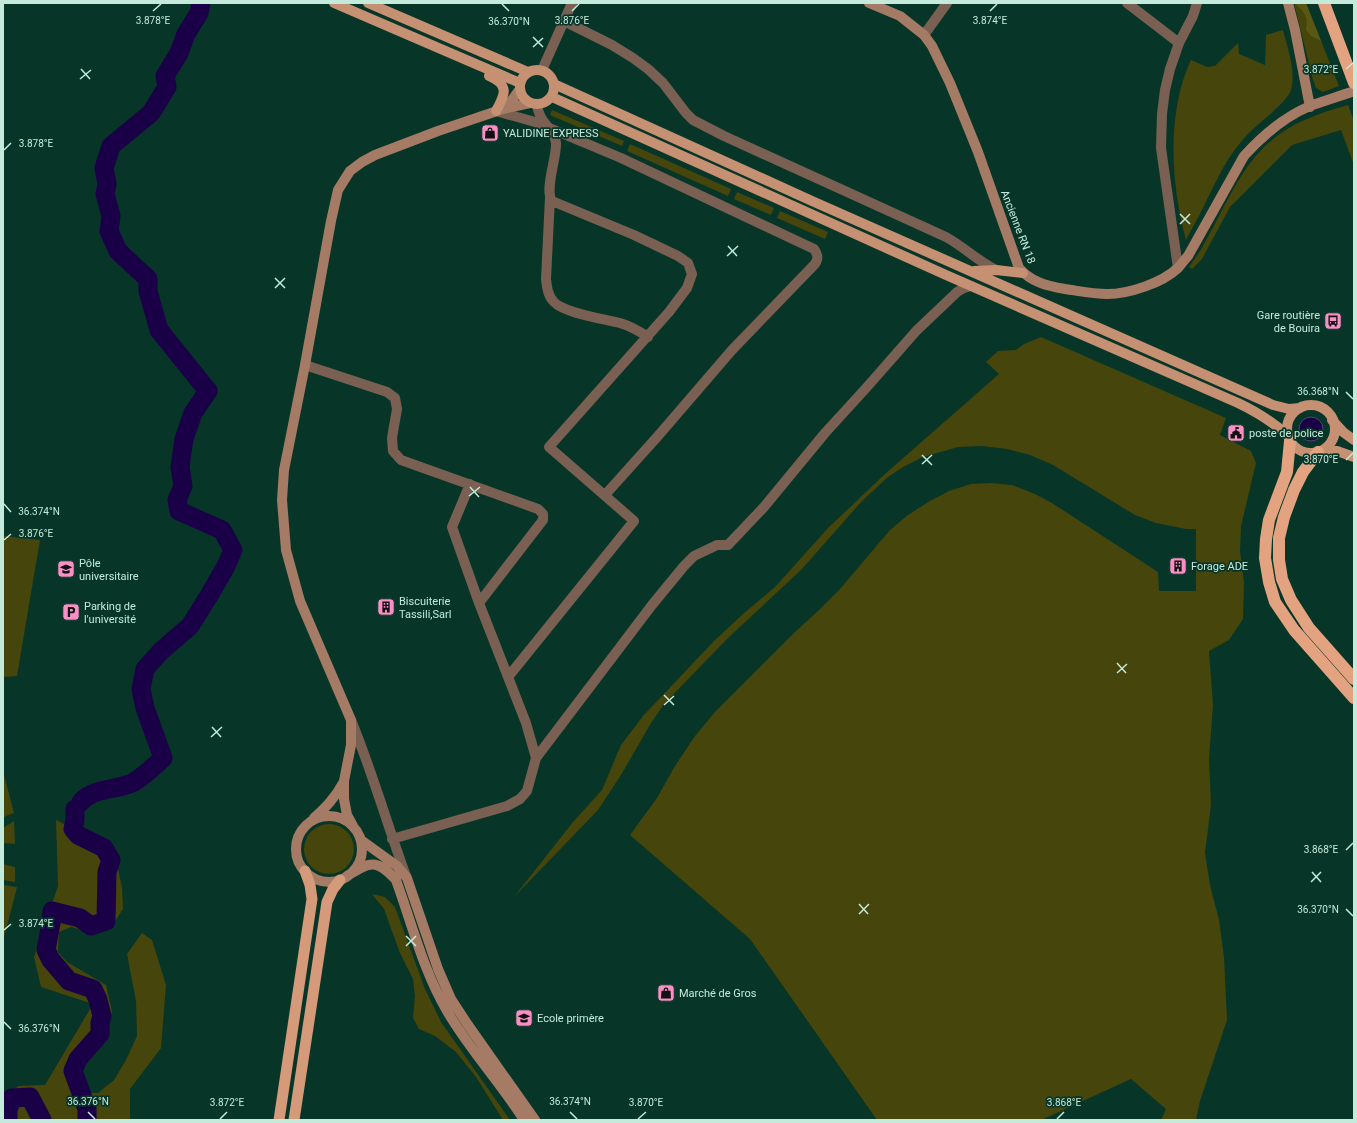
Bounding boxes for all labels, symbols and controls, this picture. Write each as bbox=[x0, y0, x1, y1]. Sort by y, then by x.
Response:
text: 3.878°E bbox=[136, 15, 171, 26]
text: 3.876°E bbox=[555, 15, 590, 26]
text: 3.874°E bbox=[973, 15, 1008, 26]
text: 36.370°N bbox=[488, 16, 530, 27]
text: 3.872°E bbox=[1304, 64, 1339, 75]
shop icon: YALIDINE EXPRESS bbox=[480, 123, 500, 143]
place label: YALIDINE EXPRESS bbox=[503, 127, 599, 140]
text: 3.878°E bbox=[19, 138, 54, 149]
street label: Ancienne RN 18 bbox=[998, 188, 1038, 266]
place label: Gare routière de Bouira bbox=[1257, 309, 1320, 335]
bus stop icon: Gare routière de Bouira bbox=[1323, 311, 1343, 331]
text: 36.368°N bbox=[1297, 386, 1339, 397]
public building icon: poste de police bbox=[1226, 423, 1246, 443]
place label: poste de police bbox=[1249, 427, 1324, 440]
text: 3.870°E bbox=[1304, 454, 1339, 465]
text: 36.374°N bbox=[18, 506, 60, 517]
text: 3.876°E bbox=[19, 528, 54, 539]
building icon: Forage ADE bbox=[1168, 556, 1188, 576]
place label: Pôle universitaire bbox=[79, 557, 139, 583]
school or university icon: Pôle universitaire bbox=[56, 559, 76, 579]
place label: Forage ADE bbox=[1191, 560, 1248, 573]
place label: Biscuiterie Tassili,Sarl bbox=[399, 595, 451, 621]
building icon: Biscuiterie Tassili,Sarl bbox=[376, 597, 396, 617]
place label: Parking de l'université bbox=[84, 600, 136, 626]
parking icon: Parking de l'université bbox=[61, 602, 81, 622]
text: 3.868°E bbox=[1304, 844, 1339, 855]
text: 36.370°N bbox=[1297, 904, 1339, 915]
text: 3.874°E bbox=[19, 918, 54, 929]
shop icon: Marché de Gros bbox=[656, 983, 676, 1003]
place label: Marché de Gros bbox=[679, 987, 757, 1000]
school or university icon: Ecole primère bbox=[514, 1008, 534, 1028]
place label: Ecole primère bbox=[537, 1012, 604, 1025]
text: 36.376°N bbox=[18, 1023, 60, 1034]
text: 36.376°N bbox=[67, 1096, 109, 1107]
text: 36.374°N bbox=[549, 1096, 591, 1107]
text: 3.872°E bbox=[210, 1097, 245, 1108]
text: 3.870°E bbox=[629, 1097, 664, 1108]
text: 3.868°E bbox=[1047, 1097, 1082, 1108]

